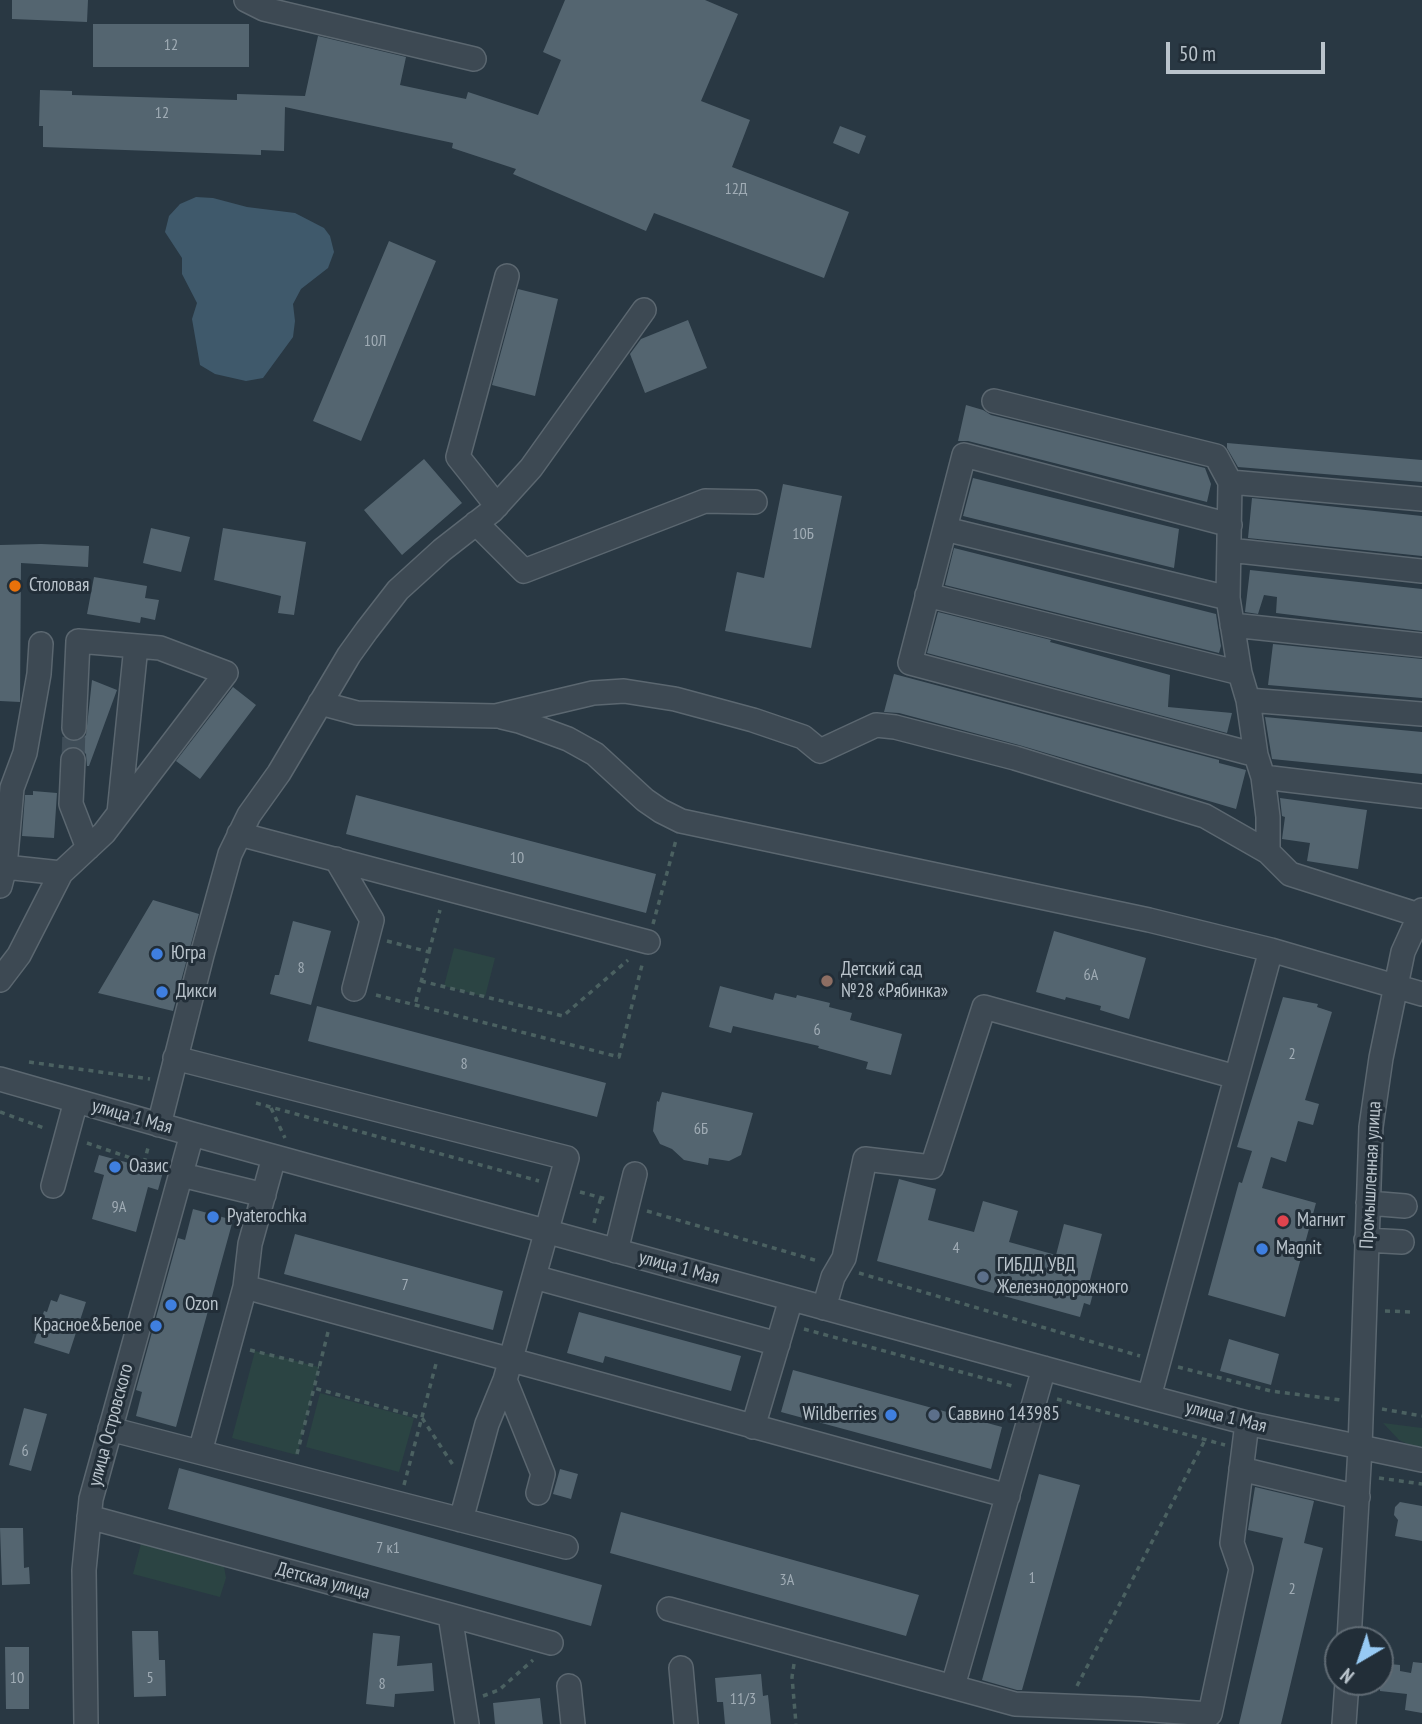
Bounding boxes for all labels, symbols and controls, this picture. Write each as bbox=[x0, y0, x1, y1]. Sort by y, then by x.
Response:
scale bar bbox=[1170, 28, 1329, 72]
house number: 12 bbox=[164, 35, 178, 55]
text: 50 m bbox=[1179, 40, 1216, 67]
house number: 12 bbox=[155, 103, 169, 123]
house number: 12Д bbox=[724, 179, 748, 199]
house number: 10Л bbox=[364, 331, 386, 351]
house number: 10Б bbox=[792, 524, 814, 544]
place label: Столовая bbox=[29, 575, 89, 597]
marker: Столовая bbox=[7, 578, 23, 594]
house number: 10 bbox=[510, 848, 524, 868]
place label: Югра bbox=[171, 943, 206, 965]
marker: Югра bbox=[149, 946, 165, 962]
house number: 8 bbox=[297, 958, 305, 978]
place label: Детский сад №28 «Рябинка» bbox=[841, 959, 948, 1003]
house number: 6А bbox=[1084, 965, 1098, 985]
marker: Детский сад №28 «Рябинка» bbox=[819, 973, 835, 989]
place label: Дикси bbox=[176, 981, 217, 1003]
marker: Дикси bbox=[154, 984, 170, 1000]
house number: 6 bbox=[813, 1020, 821, 1040]
house number: 2 bbox=[1288, 1044, 1296, 1064]
house number: 8 bbox=[460, 1054, 468, 1074]
street label: улица 1 Мая bbox=[89, 1095, 175, 1139]
street label: Промышленная улица bbox=[1356, 1101, 1386, 1249]
house number: 6Б bbox=[694, 1119, 708, 1139]
place label: Оазис bbox=[129, 1156, 169, 1178]
marker: Оазис bbox=[107, 1159, 123, 1175]
house number: 9А bbox=[112, 1197, 126, 1217]
place label: Pyaterochka bbox=[227, 1206, 307, 1228]
marker: Pyaterochka bbox=[205, 1209, 221, 1225]
place label: Магнит bbox=[1297, 1210, 1345, 1232]
marker: Магнит bbox=[1275, 1213, 1291, 1229]
house number: 4 bbox=[952, 1238, 960, 1258]
place label: Magnit bbox=[1276, 1238, 1322, 1260]
marker: Magnit bbox=[1254, 1241, 1270, 1257]
street label: улица 1 Мая bbox=[636, 1246, 722, 1290]
place label: ГИБДД УВД Железнодорожного bbox=[997, 1255, 1128, 1299]
marker: ГИБДД УВД Железнодорожного bbox=[975, 1269, 991, 1285]
house number: 7 bbox=[401, 1275, 409, 1295]
place label: Ozon bbox=[185, 1294, 218, 1316]
marker: Ozon bbox=[163, 1297, 179, 1313]
place label: Красное&Белое bbox=[33, 1315, 142, 1337]
marker: Красное&Белое bbox=[148, 1318, 164, 1334]
street label: улица Островского bbox=[84, 1361, 138, 1489]
street label: улица 1 Мая bbox=[1183, 1396, 1269, 1438]
place label: Wildberries bbox=[803, 1404, 877, 1426]
place label: Саввино 143985 bbox=[948, 1404, 1060, 1426]
marker: Wildberries bbox=[883, 1407, 899, 1423]
marker: Саввино 143985 bbox=[926, 1407, 942, 1423]
house number: 6 bbox=[21, 1441, 29, 1461]
house number: 7 к1 bbox=[376, 1538, 400, 1558]
street label: Детская улица bbox=[274, 1558, 372, 1604]
house number: 1 bbox=[1028, 1568, 1036, 1588]
house number: 3А bbox=[780, 1570, 794, 1590]
house number: 2 bbox=[1288, 1579, 1296, 1599]
north arrow bbox=[1324, 1626, 1394, 1696]
text: N bbox=[1336, 1663, 1359, 1688]
house number: 10 bbox=[10, 1668, 24, 1688]
house number: 5 bbox=[146, 1668, 154, 1688]
house number: 8 bbox=[378, 1674, 386, 1694]
house number: 11/3 bbox=[730, 1689, 756, 1709]

